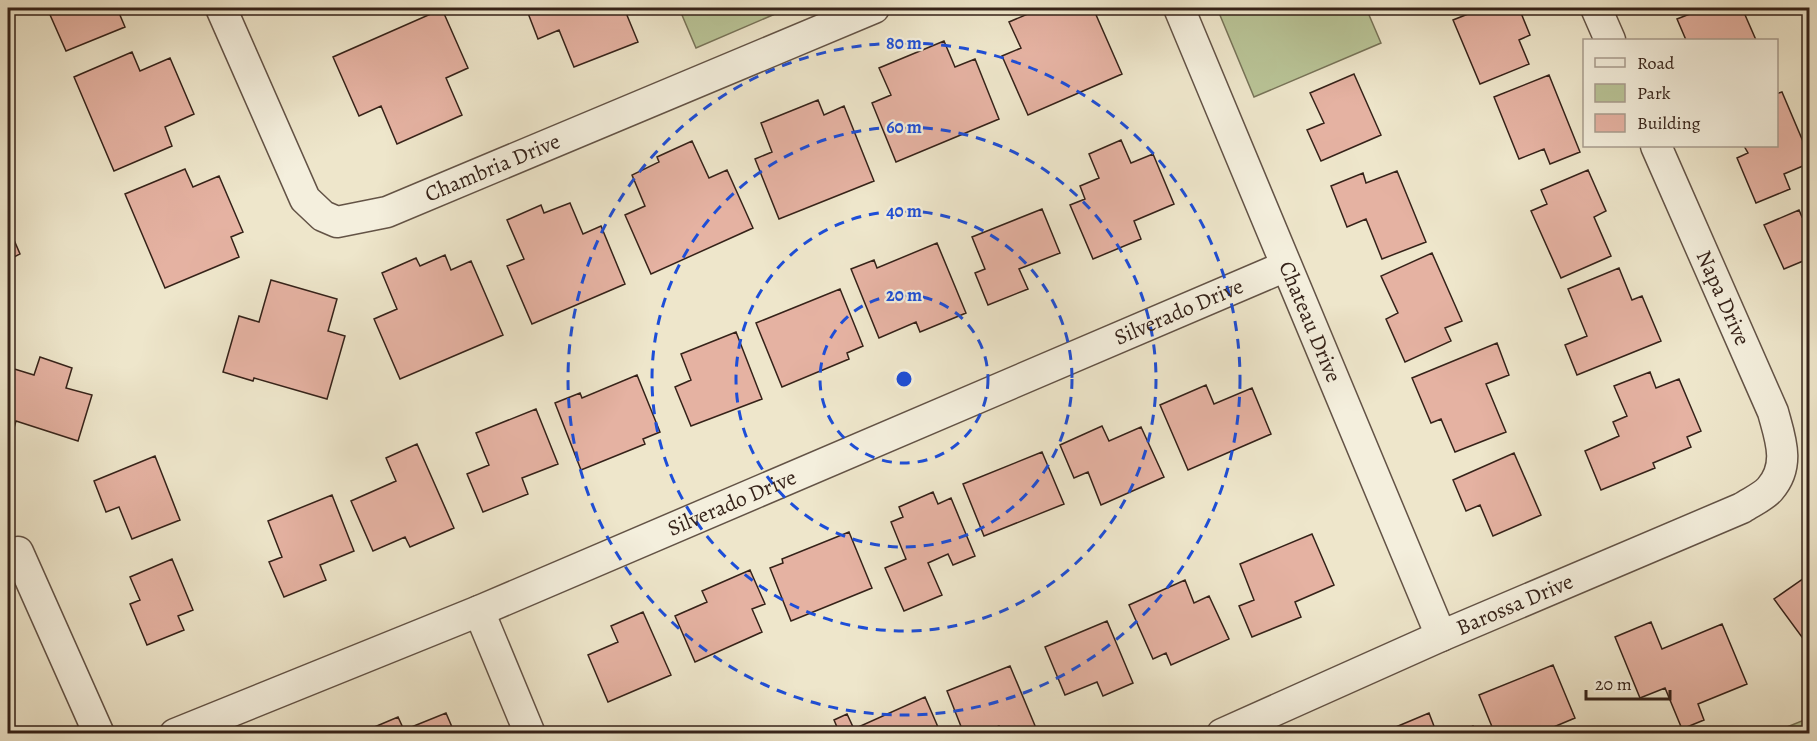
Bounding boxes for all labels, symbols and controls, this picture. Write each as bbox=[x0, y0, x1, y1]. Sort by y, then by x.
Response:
text: 80 m bbox=[886, 31, 922, 55]
legend bbox=[1583, 39, 1778, 147]
text: Road bbox=[1637, 51, 1675, 75]
text: Park bbox=[1637, 81, 1671, 105]
text: Building bbox=[1637, 111, 1701, 135]
text: 60 m bbox=[886, 115, 922, 139]
street label: Chambria Drive bbox=[420, 126, 565, 209]
text: 40 m bbox=[886, 199, 922, 223]
street label: Napa Drive bbox=[1689, 246, 1757, 350]
street label: Chateau Drive bbox=[1271, 257, 1349, 387]
street label: Silverado Drive bbox=[1110, 271, 1248, 353]
text: 20 m bbox=[886, 283, 922, 307]
centre of rings bbox=[894, 369, 914, 389]
street label: Silverado Drive bbox=[663, 462, 801, 544]
street label: Barossa Drive bbox=[1452, 567, 1578, 643]
scale bar bbox=[1586, 663, 1670, 701]
text: 20 m bbox=[1595, 672, 1632, 696]

